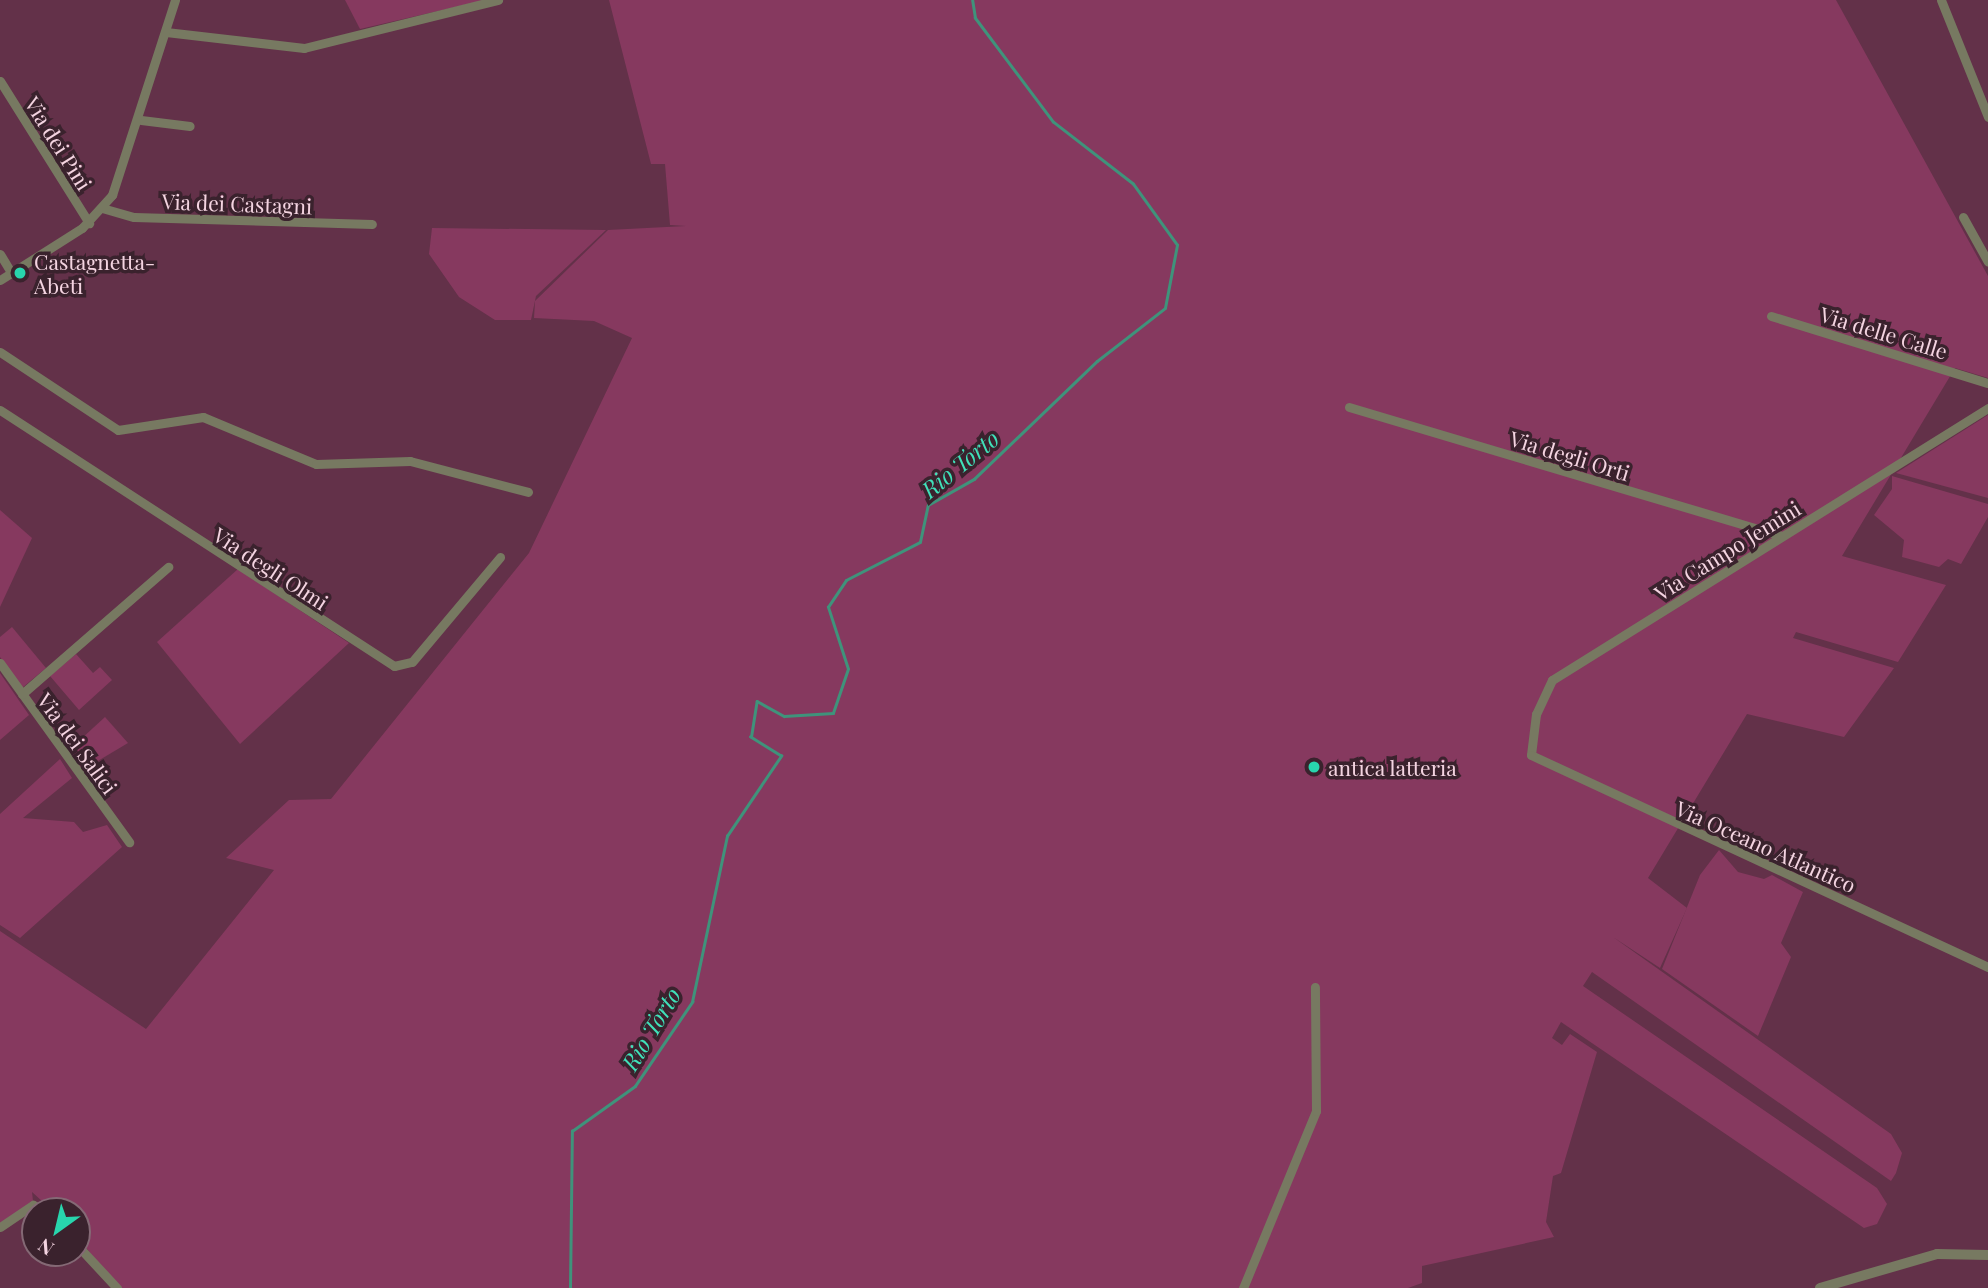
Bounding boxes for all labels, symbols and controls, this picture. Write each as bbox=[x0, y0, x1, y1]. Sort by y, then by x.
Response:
street label: Via dei Pini bbox=[20, 91, 98, 195]
street label: Via dei Castagni bbox=[161, 188, 313, 218]
place label: Castagnetta- Abeti bbox=[34, 248, 155, 298]
marker: Castagnetta- Abeti bbox=[12, 265, 28, 281]
street label: Via delle Calle bbox=[1817, 301, 1951, 363]
water label: Rio Torto bbox=[916, 424, 1004, 504]
street label: Via degli Orti bbox=[1507, 425, 1633, 485]
street label: Via Campo Jemini bbox=[1649, 495, 1805, 605]
street label: Via degli Olmi bbox=[209, 522, 333, 614]
street label: Via dei Salici bbox=[33, 687, 123, 799]
place label: antica latteria bbox=[1328, 754, 1458, 780]
marker: antica latteria bbox=[1306, 759, 1322, 775]
street label: Via Oceano Atlantico bbox=[1672, 795, 1860, 897]
water label: Rio Torto bbox=[616, 983, 686, 1075]
north arrow bbox=[21, 1197, 91, 1267]
text: N bbox=[32, 1233, 58, 1262]

